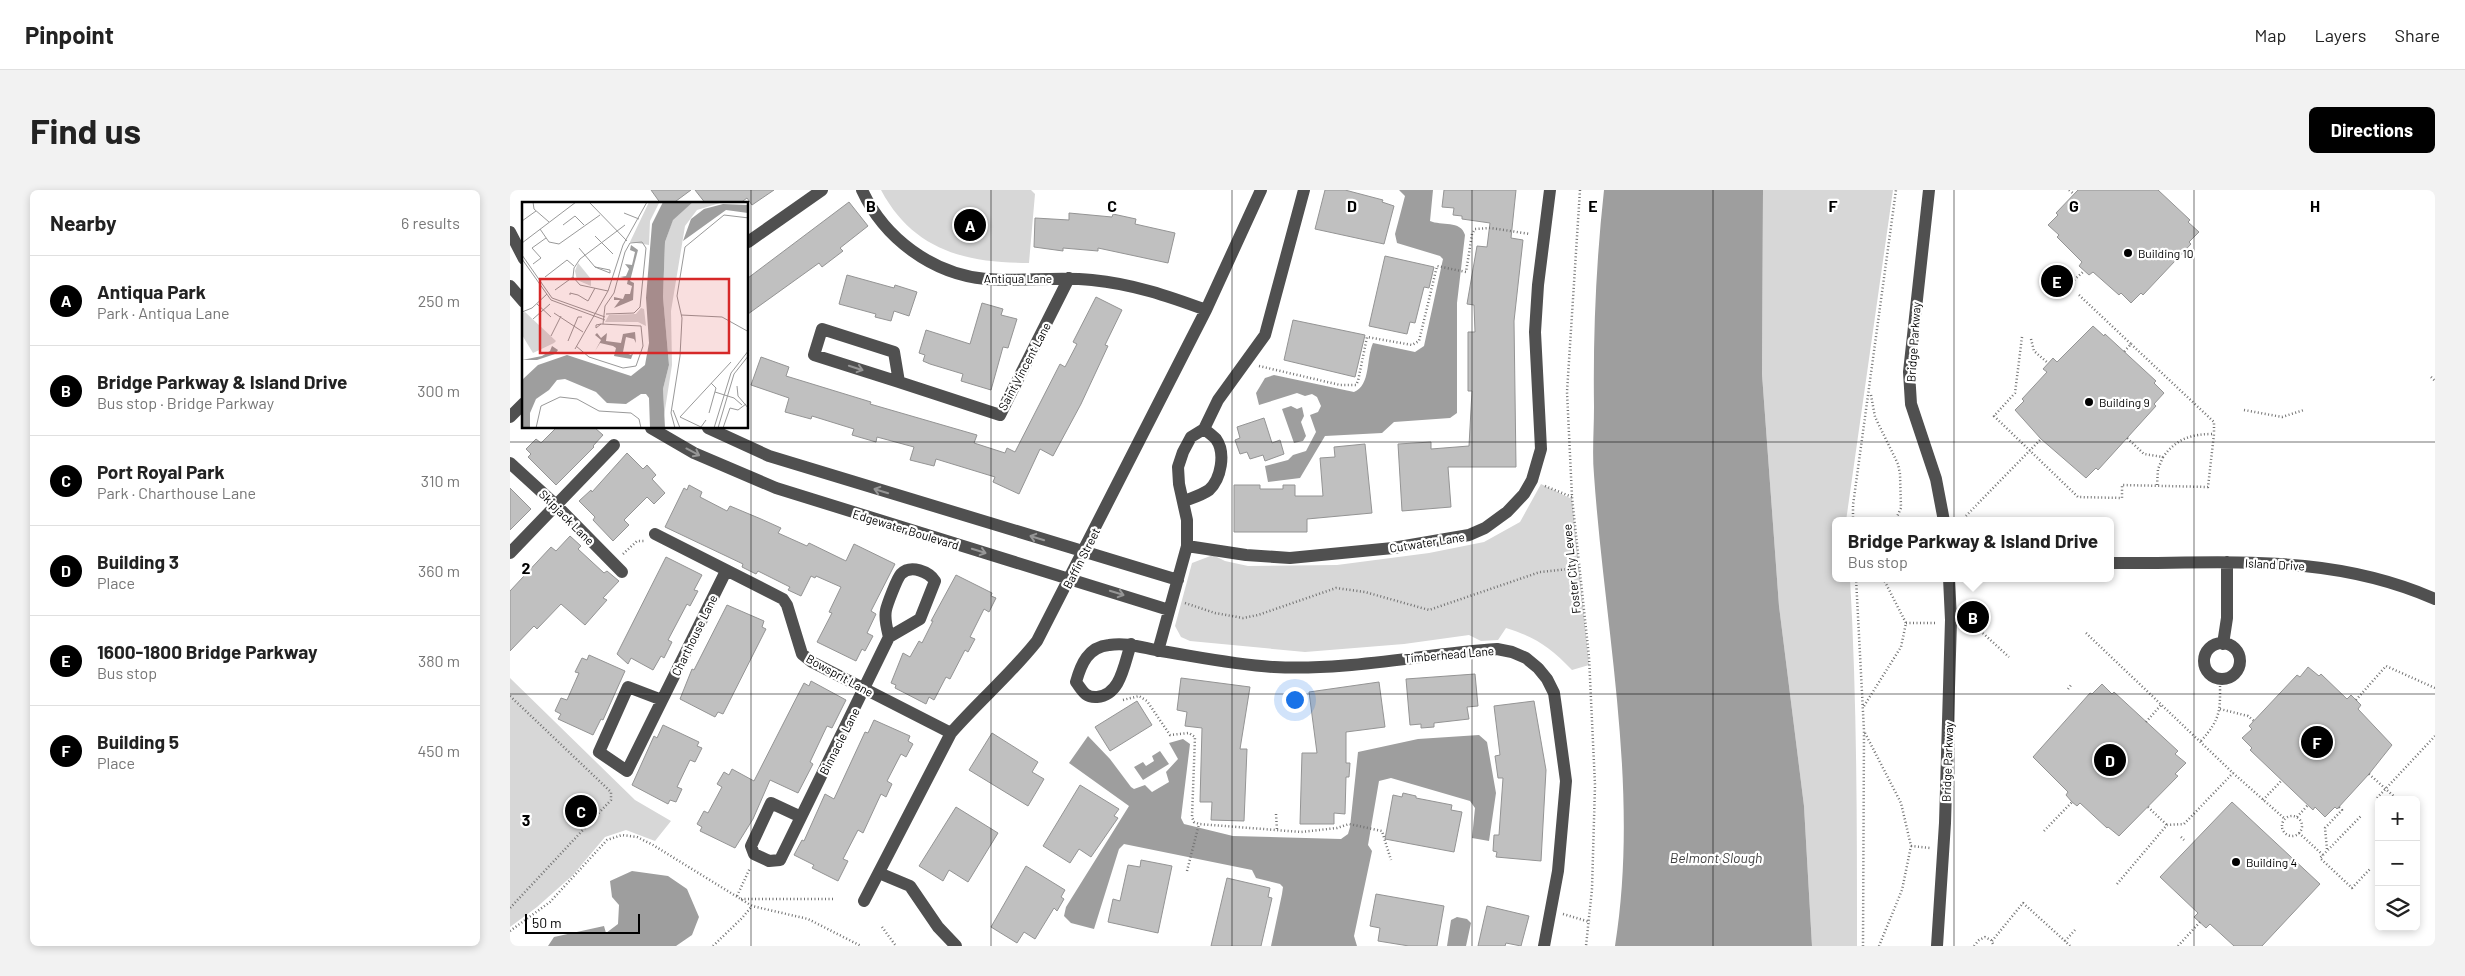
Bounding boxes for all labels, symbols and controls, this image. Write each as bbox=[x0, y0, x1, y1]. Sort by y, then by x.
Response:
text: Pinpoint bbox=[25, 20, 114, 49]
text: Map bbox=[2254, 24, 2286, 46]
text: Layers bbox=[2314, 24, 2367, 46]
text: Share bbox=[2395, 24, 2440, 46]
button: Directions bbox=[2309, 107, 2435, 153]
text: Find us bbox=[30, 109, 141, 151]
text: B bbox=[866, 196, 876, 215]
text: C bbox=[1107, 196, 1117, 215]
text: D bbox=[1347, 196, 1357, 215]
text: E bbox=[1588, 196, 1598, 215]
text: F bbox=[1829, 196, 1838, 215]
text: G bbox=[2069, 196, 2079, 215]
text: H bbox=[2310, 196, 2320, 215]
inset map bbox=[522, 202, 749, 429]
pin: A bbox=[954, 206, 986, 244]
text: Nearby bbox=[50, 210, 116, 235]
text: 6 results bbox=[401, 213, 460, 232]
place label: Building 10 bbox=[2138, 246, 2194, 260]
marker: Building 10 bbox=[2122, 247, 2134, 259]
pin: E bbox=[2041, 262, 2073, 300]
street label: Antiqua Lane bbox=[984, 271, 1052, 285]
text: Antiqua Park bbox=[97, 280, 206, 303]
text: A bbox=[61, 291, 71, 310]
text: 250 m bbox=[418, 291, 460, 310]
street label: Bridge Parkway bbox=[1903, 301, 1923, 383]
text: Park · Antiqua Lane bbox=[97, 303, 230, 322]
street label: Saint Vincent Lane bbox=[995, 320, 1053, 412]
one-way arrow bbox=[848, 364, 864, 374]
text: Bridge Parkway & Island Drive bbox=[97, 370, 347, 393]
text: B bbox=[61, 381, 71, 400]
text: 300 m bbox=[417, 381, 460, 400]
text: Bus stop · Bridge Parkway bbox=[97, 393, 274, 412]
place label: Building 9 bbox=[2099, 395, 2150, 409]
marker: Building 9 bbox=[2083, 396, 2095, 408]
one-way arrow bbox=[685, 448, 700, 457]
text: Port Royal Park bbox=[97, 460, 225, 483]
text: C bbox=[61, 471, 71, 490]
text: 310 m bbox=[421, 471, 460, 490]
text: Park · Charthouse Lane bbox=[97, 483, 256, 502]
one-way arrow bbox=[874, 485, 890, 495]
street label: Skipjack Lane bbox=[537, 487, 597, 547]
street label: Edgewater Boulevard bbox=[851, 506, 961, 552]
popup bbox=[1832, 517, 2114, 582]
street label: Foster City Levee bbox=[1559, 524, 1583, 614]
street label: Baffin Street bbox=[1060, 525, 1102, 591]
street label: Cutwater Lane bbox=[1388, 529, 1466, 555]
text: Bridge Parkway & Island Drive bbox=[1848, 529, 2098, 552]
one-way arrow bbox=[1029, 532, 1045, 542]
one-way arrow bbox=[970, 546, 986, 556]
text: Building 3 bbox=[97, 550, 179, 573]
text: Bus stop bbox=[1848, 552, 1908, 571]
street label: Island Drive bbox=[2245, 555, 2305, 573]
text: 2 bbox=[522, 558, 531, 577]
text: D bbox=[61, 561, 71, 580]
text: 360 m bbox=[418, 561, 460, 580]
text: Place bbox=[97, 573, 135, 592]
one-way arrow bbox=[1108, 589, 1124, 599]
street label: Charthouse Lane bbox=[668, 592, 720, 678]
pin: B bbox=[1957, 598, 1989, 636]
text: 1600-1800 Bridge Parkway bbox=[97, 640, 318, 663]
street label: Timberhead Lane bbox=[1403, 643, 1495, 665]
text: E bbox=[61, 651, 71, 670]
text: 380 m bbox=[418, 651, 460, 670]
street label: Bowsprit Lane bbox=[804, 651, 876, 699]
text: Bus stop bbox=[97, 663, 157, 682]
your location bbox=[1282, 687, 1308, 713]
street label: Binnacle Lane bbox=[816, 705, 862, 777]
street label: Bridge Parkway bbox=[1939, 721, 1955, 802]
pin: F bbox=[2301, 723, 2333, 761]
text: Building 5 bbox=[97, 730, 179, 753]
text: F bbox=[62, 741, 70, 760]
text: 450 m bbox=[417, 741, 460, 760]
pin: D bbox=[2094, 741, 2126, 779]
text: Place bbox=[97, 753, 135, 772]
pin: C bbox=[565, 792, 597, 830]
map controls bbox=[2375, 796, 2420, 931]
button: + bbox=[2375, 796, 2420, 841]
text: 3 bbox=[522, 810, 530, 829]
button: − bbox=[2375, 841, 2420, 886]
water label: Belmont Slough bbox=[1670, 849, 1762, 866]
place label: Building 4 bbox=[2246, 855, 2297, 869]
marker: Building 4 bbox=[2230, 856, 2242, 868]
button: layers bbox=[2375, 886, 2420, 931]
scale bar bbox=[525, 911, 640, 934]
text: 50 m bbox=[532, 914, 561, 931]

